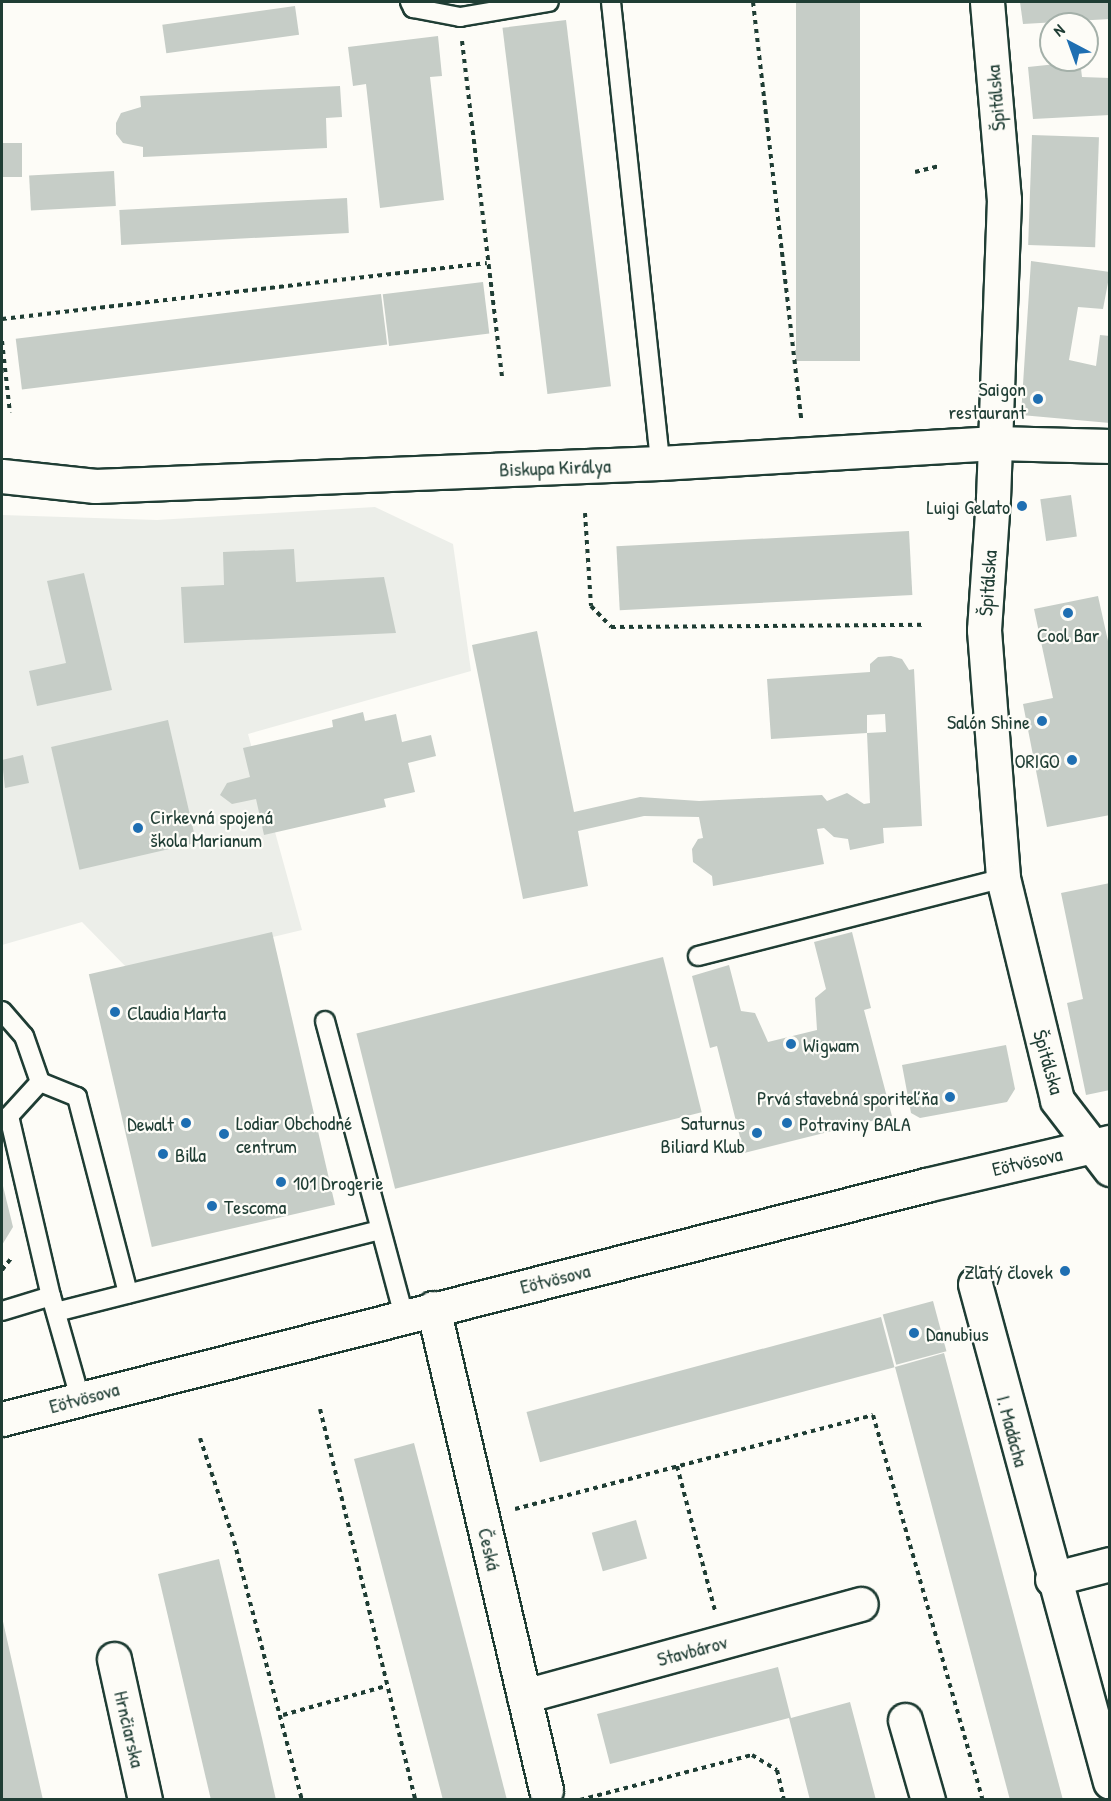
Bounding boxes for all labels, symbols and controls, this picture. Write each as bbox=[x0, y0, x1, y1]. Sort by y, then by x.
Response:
north arrow bbox=[1039, 12, 1099, 72]
text: N bbox=[1048, 19, 1069, 41]
street label: Špitálska bbox=[980, 64, 1010, 132]
place label: Saigon restaurant bbox=[948, 376, 1026, 423]
marker: Saigon restaurant bbox=[1031, 392, 1045, 406]
street label: Biskupa Királya bbox=[499, 453, 611, 481]
place label: Luigi Gelato bbox=[926, 494, 1010, 518]
marker: Luigi Gelato bbox=[1015, 499, 1029, 513]
street label: Špitálska bbox=[973, 549, 1001, 617]
marker: Cool Bar bbox=[1061, 606, 1075, 620]
place label: Cool Bar bbox=[1037, 622, 1099, 646]
place label: Salón Shine bbox=[947, 709, 1030, 733]
marker: Salón Shine bbox=[1035, 714, 1049, 728]
place label: ORIGO bbox=[1014, 748, 1060, 772]
marker: ORIGO bbox=[1065, 753, 1079, 767]
place label: Cirkevná spojená škola Marianum bbox=[150, 804, 273, 851]
marker: Cirkevná spojená škola Marianum bbox=[131, 821, 145, 835]
place label: Claudia Marta bbox=[127, 1000, 226, 1024]
marker: Claudia Marta bbox=[108, 1005, 122, 1019]
street label: Špitálska bbox=[1028, 1027, 1070, 1097]
place label: Wigwam bbox=[803, 1032, 859, 1056]
marker: Wigwam bbox=[784, 1037, 798, 1051]
place label: Prvá stavebná sporiteľňa bbox=[757, 1085, 938, 1109]
marker: Prvá stavebná sporiteľňa bbox=[943, 1090, 957, 1104]
place label: Lodiar Obchodné centrum bbox=[236, 1110, 352, 1157]
place label: Saturnus Biliard Klub bbox=[661, 1110, 745, 1157]
place label: Dewalt bbox=[127, 1111, 174, 1135]
place label: Potraviny BALA bbox=[799, 1111, 911, 1135]
marker: Dewalt bbox=[179, 1116, 193, 1130]
marker: Potraviny BALA bbox=[780, 1116, 794, 1130]
marker: Saturnus Biliard Klub bbox=[750, 1126, 764, 1140]
marker: Lodiar Obchodné centrum bbox=[217, 1127, 231, 1141]
street label: Eötvösova bbox=[989, 1141, 1065, 1181]
place label: Billa bbox=[175, 1142, 206, 1166]
marker: Billa bbox=[156, 1147, 170, 1161]
place label: 101 Drogerie bbox=[293, 1170, 383, 1194]
marker: 101 Drogerie bbox=[274, 1175, 288, 1189]
place label: Tescoma bbox=[224, 1194, 286, 1218]
marker: Tescoma bbox=[205, 1199, 219, 1213]
street label: Eötvösova bbox=[517, 1258, 593, 1298]
place label: Zlatý človek bbox=[964, 1259, 1053, 1283]
marker: Zlatý človek bbox=[1058, 1264, 1072, 1278]
place label: Danubius bbox=[926, 1321, 989, 1345]
marker: Danubius bbox=[907, 1326, 921, 1340]
street label: Eötvösova bbox=[46, 1376, 122, 1418]
street label: I. Madácha bbox=[992, 1393, 1034, 1469]
street label: Česká bbox=[473, 1525, 507, 1573]
street label: Stavbárov bbox=[654, 1629, 730, 1671]
street label: Hrnčiarska bbox=[110, 1688, 150, 1770]

